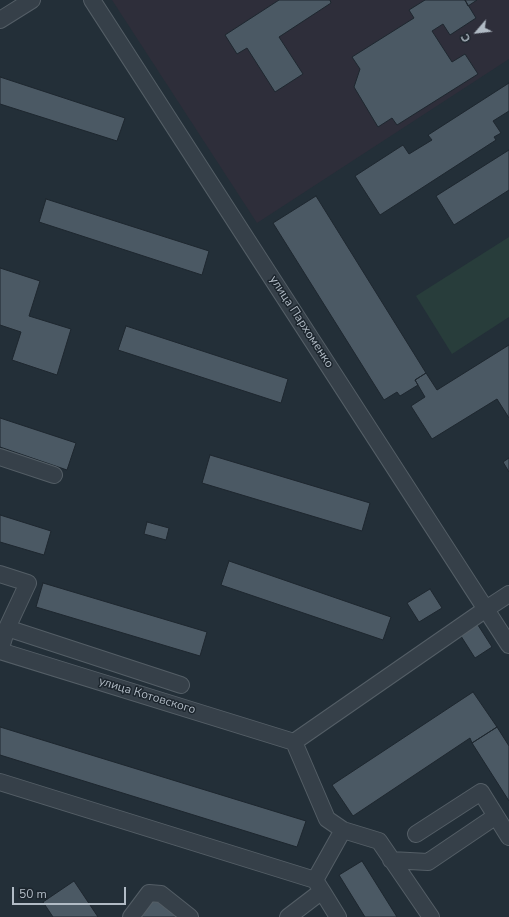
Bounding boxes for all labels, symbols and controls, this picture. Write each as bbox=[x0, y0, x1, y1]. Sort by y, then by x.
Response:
north arrow bbox=[457, 12, 497, 52]
text: С bbox=[458, 31, 474, 45]
street label: улица Пархоменко bbox=[266, 273, 336, 371]
street label: улица Котовского bbox=[97, 674, 197, 718]
scale bar bbox=[14, 879, 128, 905]
text: 50 m bbox=[19, 886, 47, 902]

